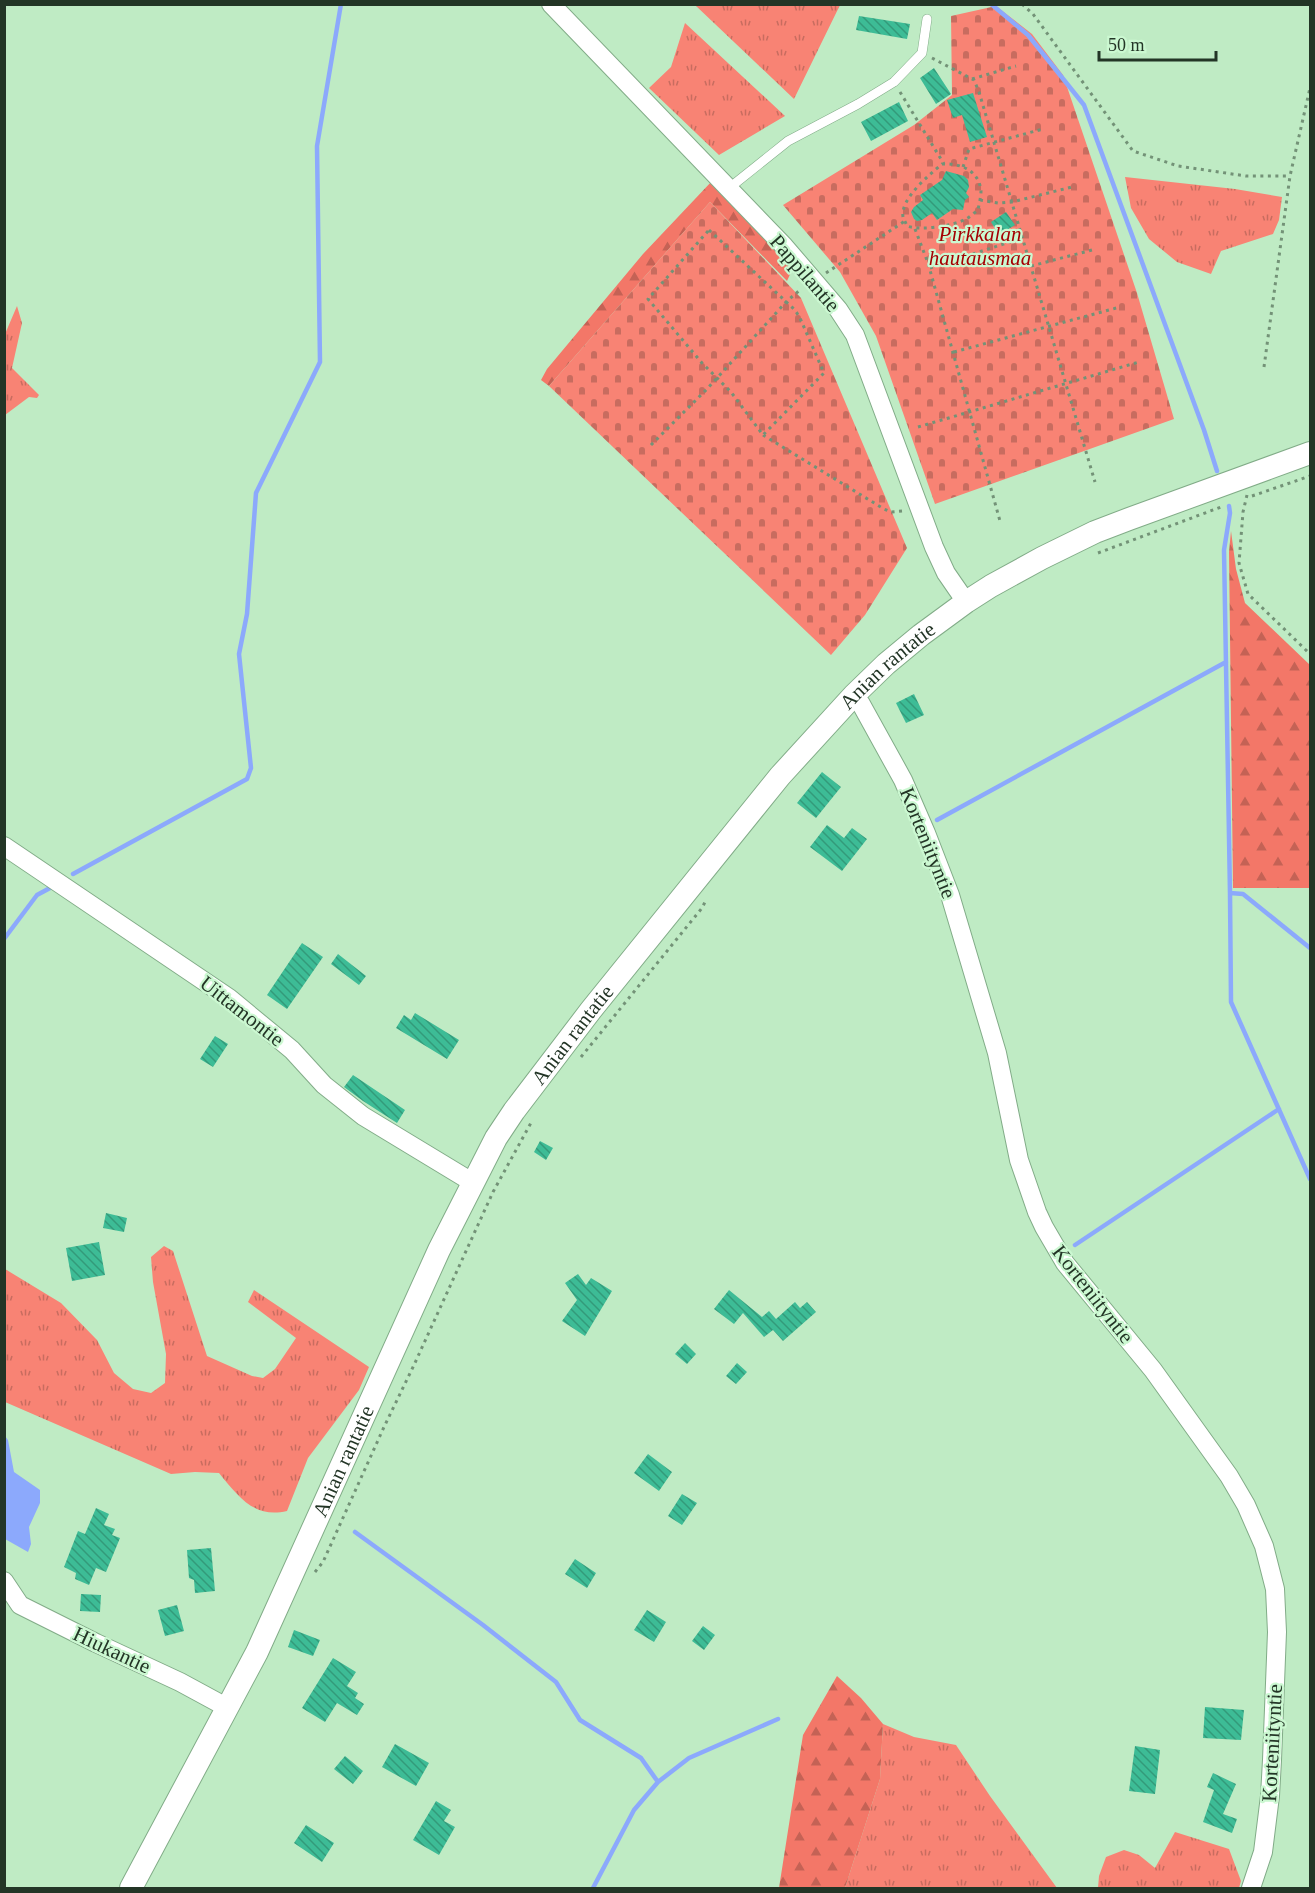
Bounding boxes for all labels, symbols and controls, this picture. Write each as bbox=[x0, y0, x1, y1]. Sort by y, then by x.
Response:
scale bar bbox=[1099, 24, 1216, 62]
text: 50 m bbox=[1108, 35, 1145, 55]
park label: Pirkkalan hautausmaa bbox=[929, 222, 1031, 270]
street label: Pappilantie bbox=[765, 229, 845, 317]
street label: Anian rantatie bbox=[835, 617, 940, 714]
street label: Korteniityntie bbox=[895, 784, 961, 902]
street label: Uittamontie bbox=[195, 971, 289, 1051]
street label: Anian rantatie bbox=[526, 980, 618, 1089]
street label: Korteniityntie bbox=[1047, 1240, 1139, 1348]
street label: Anian rantatie bbox=[308, 1402, 379, 1521]
street label: Hiukantie bbox=[69, 1622, 155, 1678]
street label: Korteniityntie bbox=[1257, 1684, 1287, 1802]

